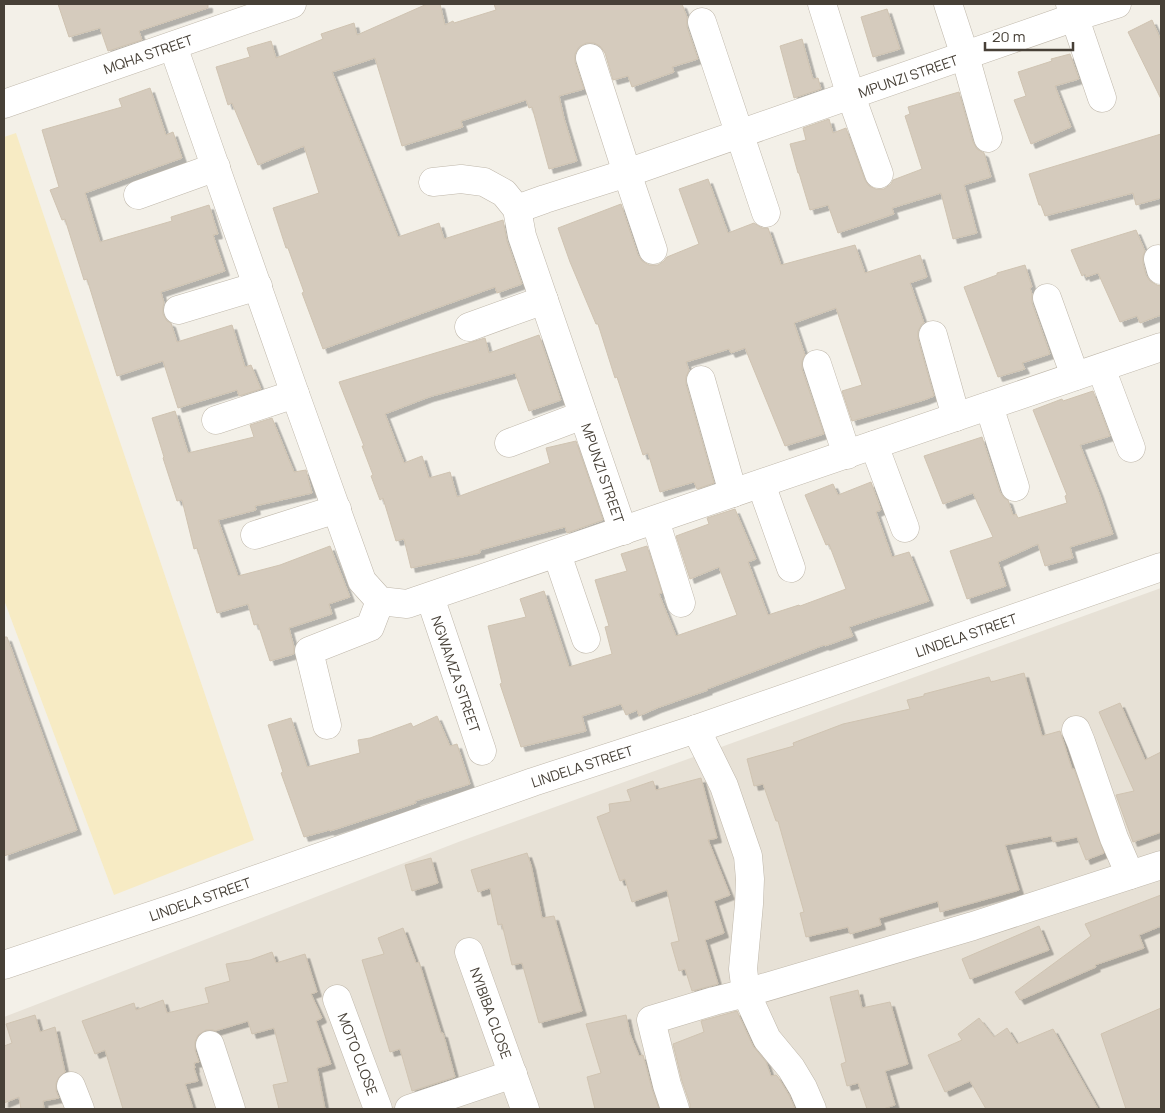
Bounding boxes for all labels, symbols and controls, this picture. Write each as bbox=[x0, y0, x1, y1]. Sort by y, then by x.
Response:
scale bar bbox=[985, 20, 1072, 52]
text: 20 m bbox=[992, 26, 1025, 47]
street label: MQHA STREET bbox=[101, 30, 196, 78]
street label: MPUNZI STREET bbox=[856, 50, 961, 102]
street label: MPUNZI STREET bbox=[577, 421, 629, 526]
street label: LINDELA STREET bbox=[913, 609, 1020, 661]
street label: NGWAMZA STREET bbox=[427, 613, 485, 735]
street label: LINDELA STREET bbox=[529, 740, 636, 791]
street label: LINDELA STREET bbox=[147, 873, 254, 925]
street label: NYIBIBA CLOSE bbox=[466, 965, 516, 1061]
street label: MOTO CLOSE bbox=[334, 1010, 382, 1098]

